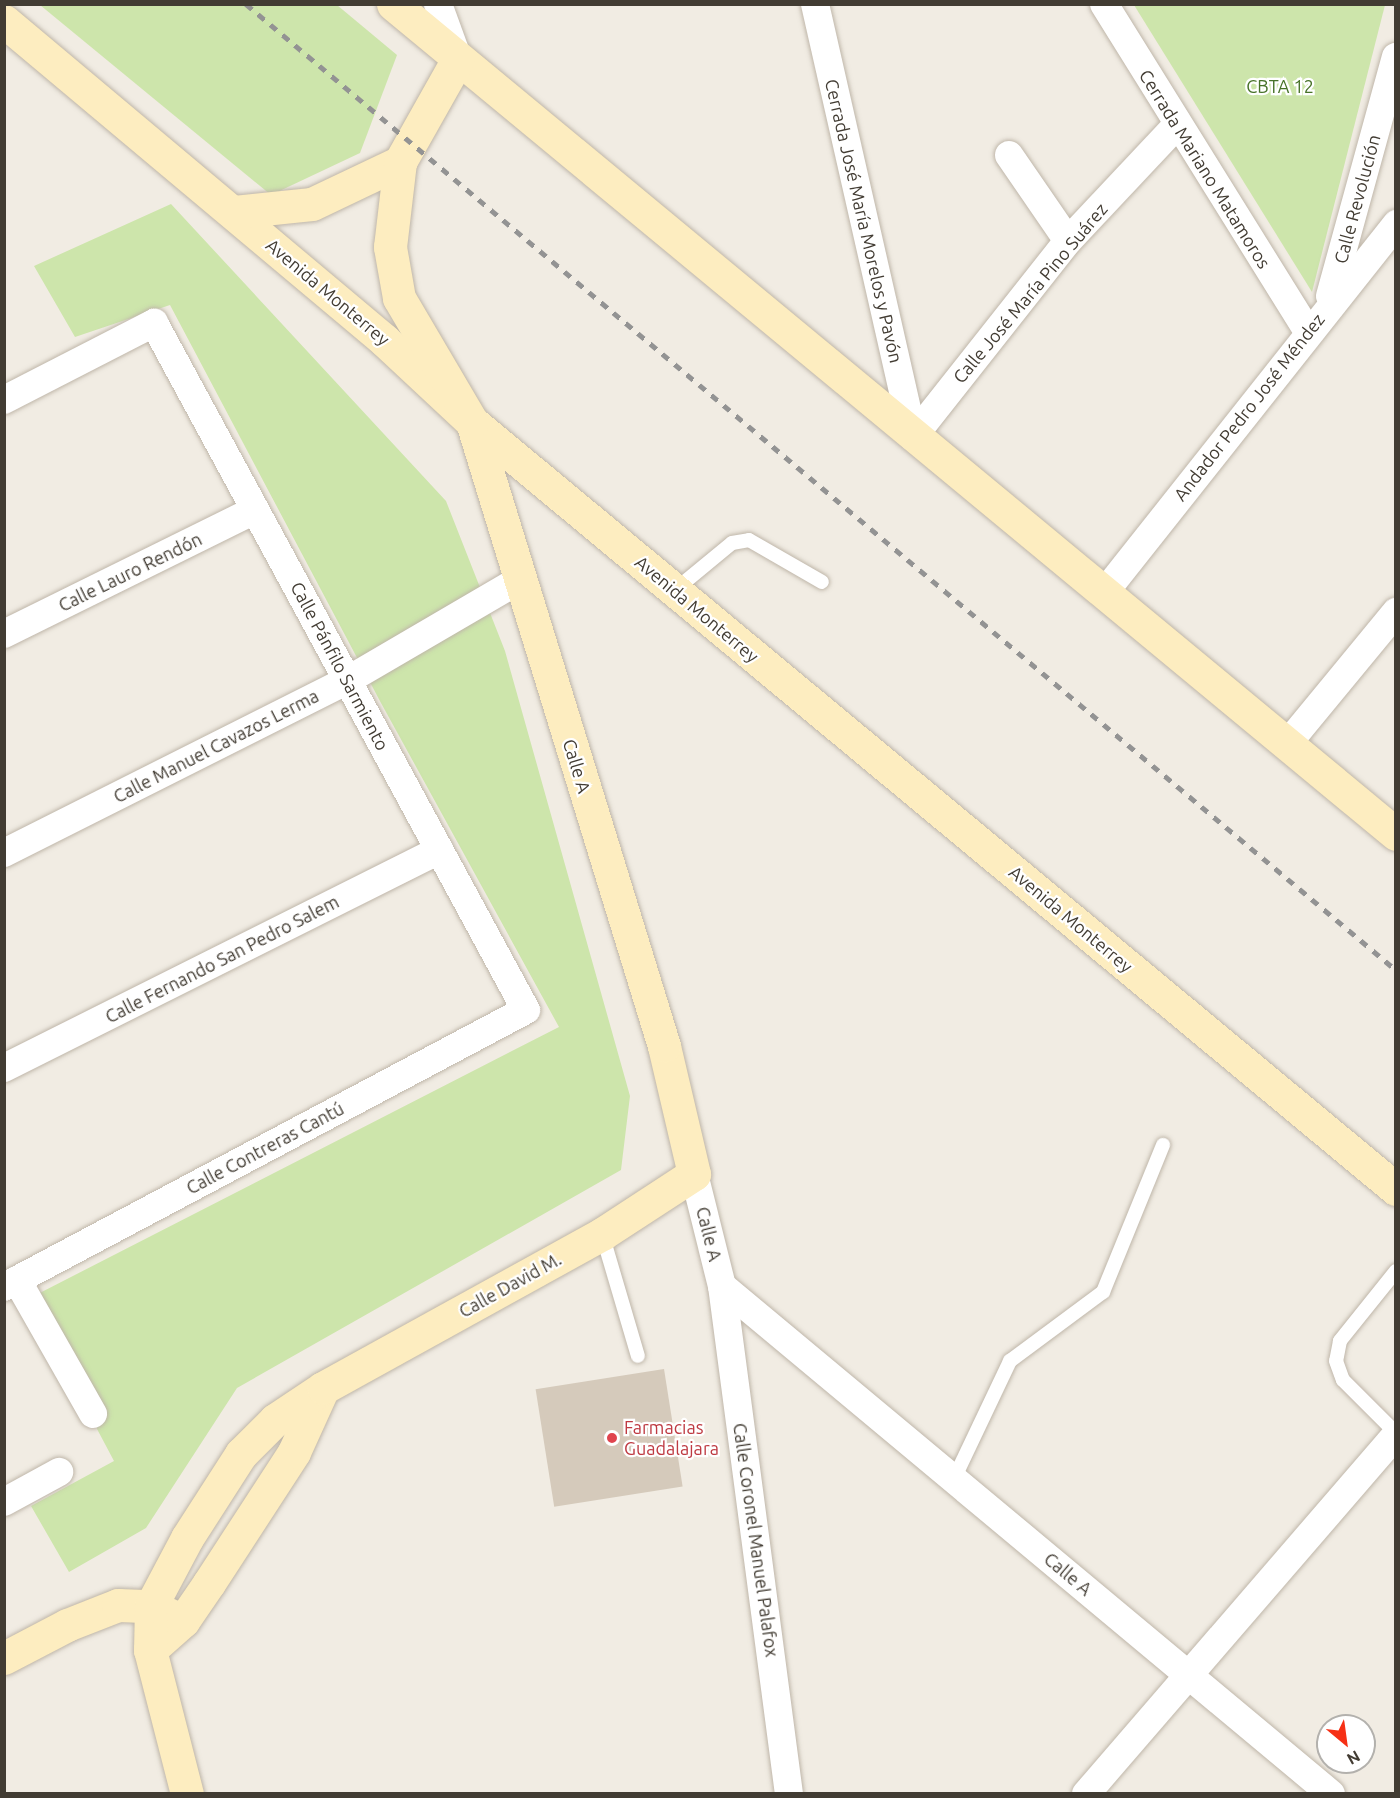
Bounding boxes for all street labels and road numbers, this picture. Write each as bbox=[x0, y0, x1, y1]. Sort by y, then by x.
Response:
street label: Cerrada Mariano Matamoros bbox=[1135, 66, 1275, 272]
street label: Cerrada José María Morelos y Pavón bbox=[821, 77, 907, 365]
street label: Calle Revolución bbox=[1329, 132, 1385, 266]
street label: Calle José María Pino Suárez bbox=[948, 199, 1112, 387]
street label: Avenida Monterrey bbox=[262, 234, 394, 350]
street label: Andador Pedro José Méndez bbox=[1169, 309, 1329, 505]
street label: Calle Lauro Rendón bbox=[55, 528, 205, 616]
street label: Avenida Monterrey bbox=[631, 551, 763, 667]
street label: Calle Pánfilo Sarmiento bbox=[286, 578, 394, 754]
street label: Calle Manuel Cavazos Lerma bbox=[110, 685, 322, 807]
street label: Calle A bbox=[559, 736, 595, 796]
street label: Avenida Monterrey bbox=[1005, 861, 1137, 977]
street label: Calle Fernando San Pedro Salem bbox=[102, 891, 342, 1027]
street label: Calle Contreras Cantú bbox=[183, 1097, 347, 1199]
street label: Calle A bbox=[692, 1204, 726, 1264]
street label: Calle David M. bbox=[455, 1248, 565, 1322]
street label: Calle Coronel Manuel Palafox bbox=[729, 1422, 783, 1658]
street label: Calle A bbox=[1040, 1548, 1096, 1600]

